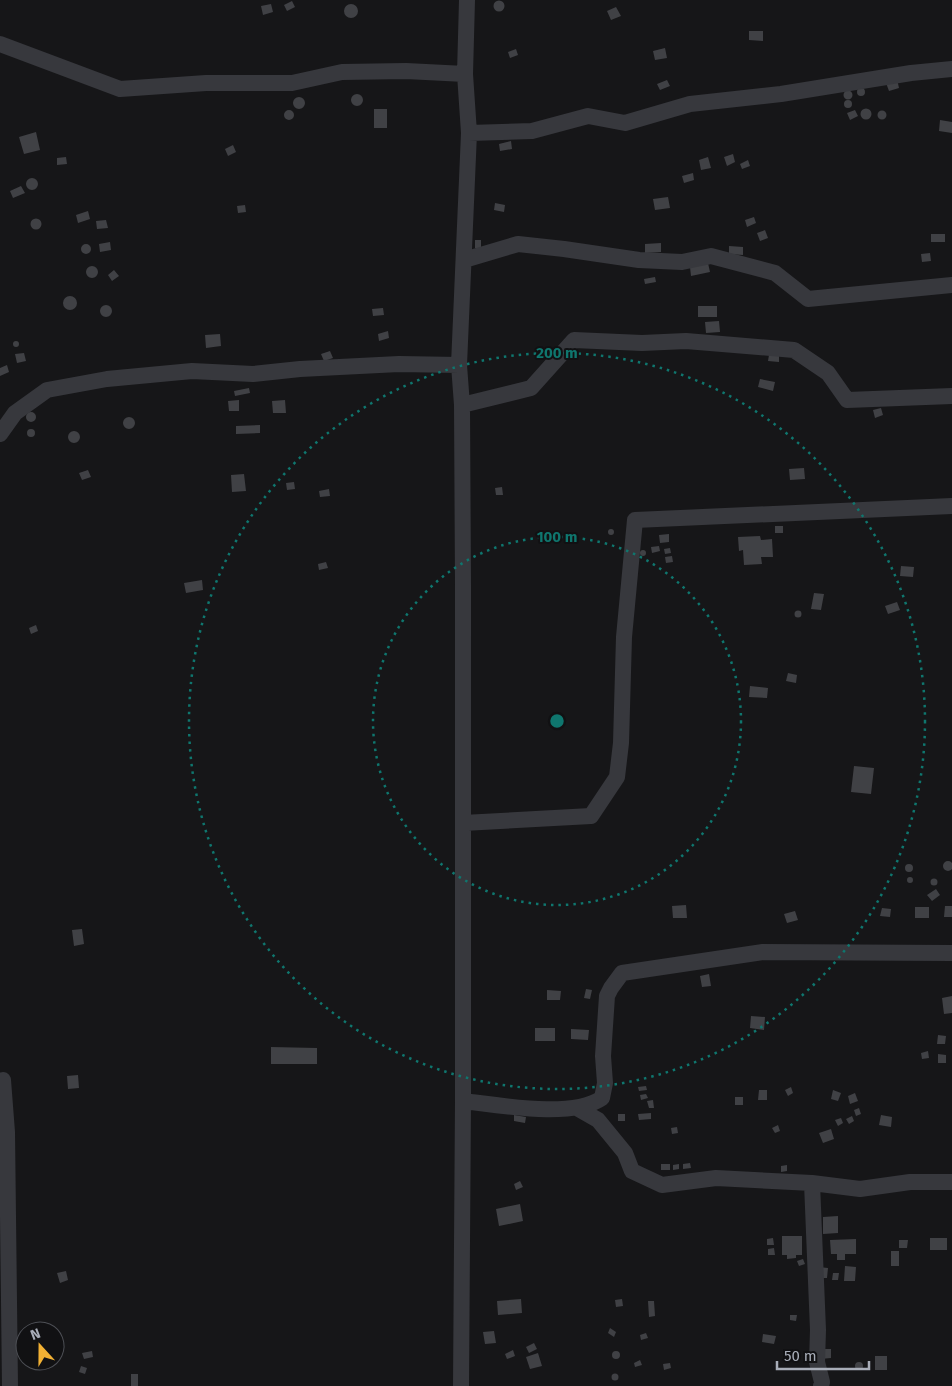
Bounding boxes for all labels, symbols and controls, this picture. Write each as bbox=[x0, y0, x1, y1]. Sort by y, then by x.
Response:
text: 200 m bbox=[536, 344, 578, 362]
text: 100 m bbox=[537, 528, 577, 546]
centre of rings bbox=[548, 712, 566, 730]
north arrow bbox=[15, 1321, 65, 1371]
text: N bbox=[28, 1325, 43, 1344]
scale bar bbox=[777, 1338, 870, 1370]
text: 50 m bbox=[784, 1347, 817, 1365]

